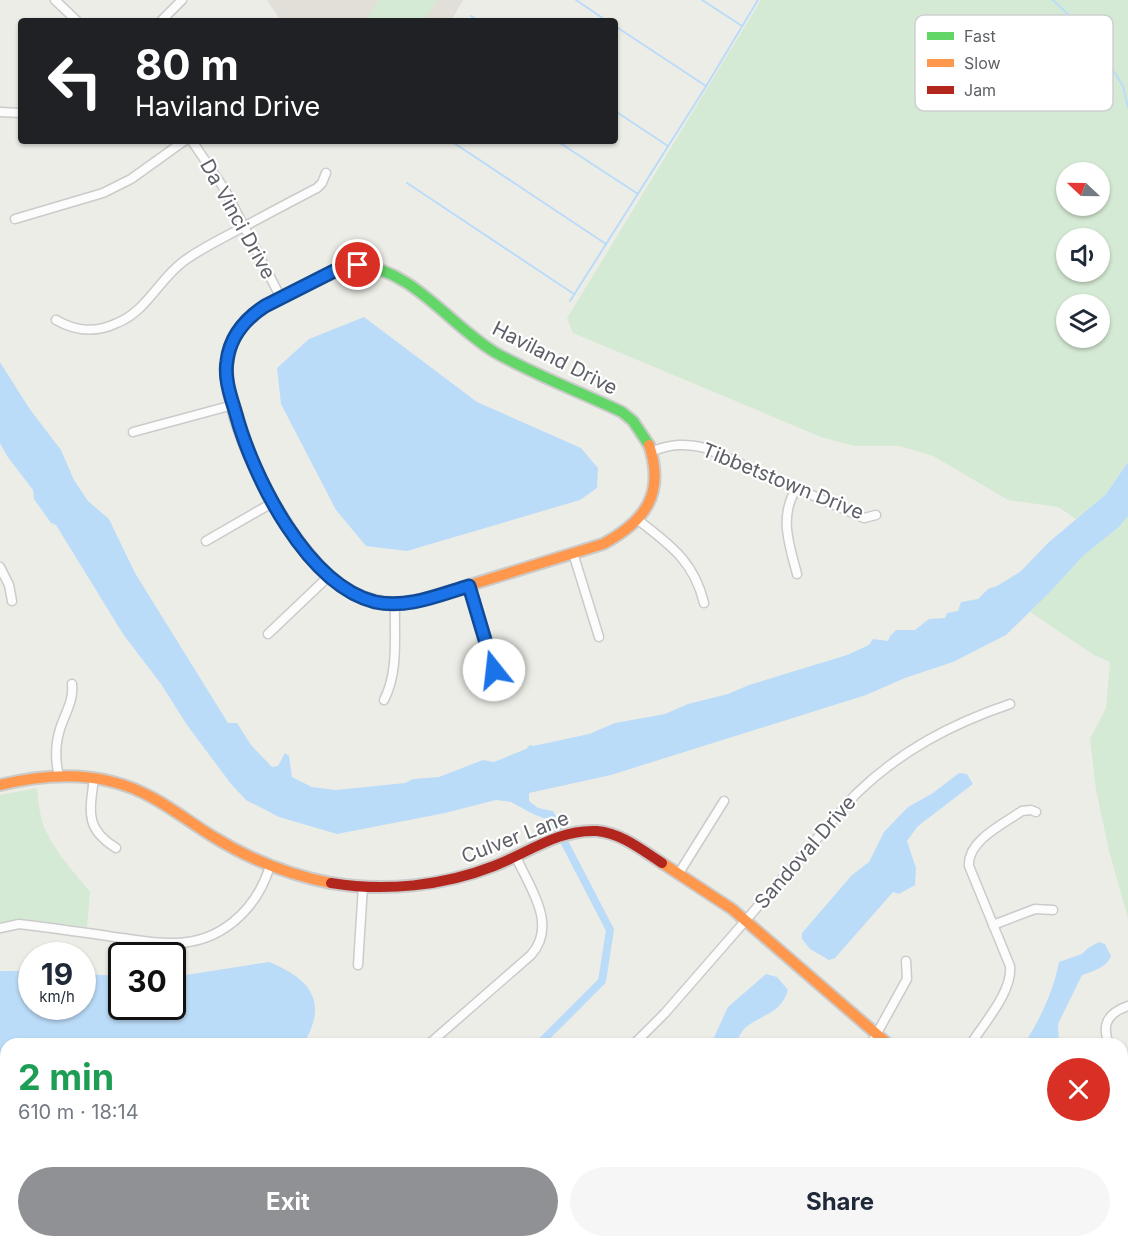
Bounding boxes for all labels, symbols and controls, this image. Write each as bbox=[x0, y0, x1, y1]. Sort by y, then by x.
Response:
legend bbox=[915, 15, 1113, 111]
text: Fast bbox=[964, 26, 996, 46]
text: 80 m bbox=[135, 39, 239, 90]
icon: left bbox=[36, 42, 114, 120]
text: Slow bbox=[964, 53, 1001, 73]
text: Jam bbox=[964, 80, 996, 100]
text: Haviland Drive bbox=[135, 90, 320, 123]
street label: Da Vinci Drive bbox=[195, 155, 281, 283]
north arrow bbox=[1056, 162, 1110, 216]
map controls bbox=[1056, 162, 1110, 348]
button: sound bbox=[1056, 228, 1110, 282]
pin bbox=[332, 239, 383, 290]
icon: arrive bbox=[341, 248, 374, 281]
button: layers bbox=[1056, 294, 1110, 348]
street label: Haviland Drive bbox=[488, 316, 622, 400]
street label: Tibbetstown Drive bbox=[699, 438, 867, 524]
position arrow bbox=[462, 638, 526, 702]
street label: Sandoval Drive bbox=[749, 790, 861, 914]
street label: Culver Lane bbox=[458, 806, 572, 868]
speed limit sign: 30 bbox=[108, 942, 186, 1020]
text: 19 bbox=[41, 956, 73, 992]
text: km/h bbox=[39, 987, 75, 1006]
text: 2 min bbox=[18, 1055, 114, 1099]
button: close bbox=[1047, 1058, 1110, 1121]
text: 610 m · 18:14 bbox=[18, 1100, 139, 1124]
button: Exit bbox=[18, 1167, 558, 1236]
button: Share bbox=[570, 1167, 1110, 1236]

